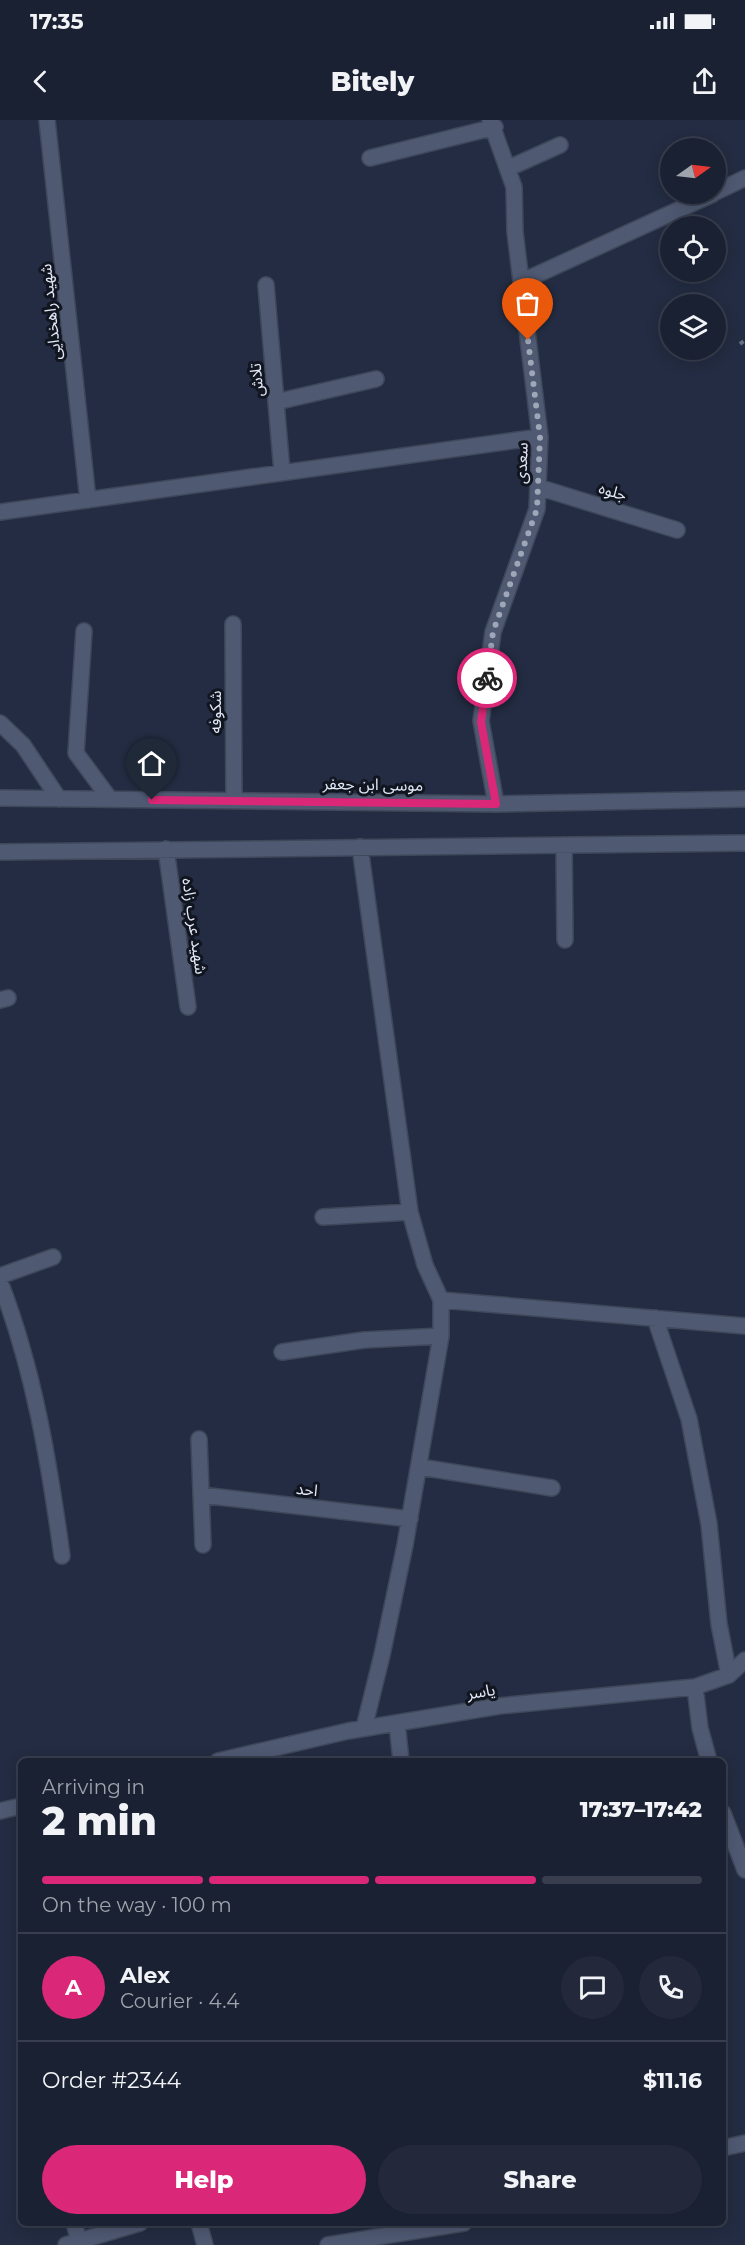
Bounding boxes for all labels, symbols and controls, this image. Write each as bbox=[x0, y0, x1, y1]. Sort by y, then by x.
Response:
text: 17:35 bbox=[30, 8, 83, 35]
icon: back bbox=[24, 65, 57, 98]
text: Bitely bbox=[331, 65, 414, 98]
icon: share bbox=[688, 65, 721, 98]
north arrow bbox=[660, 138, 726, 204]
map controls bbox=[660, 138, 726, 360]
button: locate bbox=[660, 216, 726, 282]
street label: شهید راهخدایی bbox=[36, 263, 65, 361]
pin bbox=[502, 278, 553, 340]
icon: bag bbox=[511, 287, 544, 320]
button: layers bbox=[660, 294, 726, 360]
street label: تلاش bbox=[246, 362, 267, 398]
street label: سعدی bbox=[511, 442, 532, 484]
street label: جلوه bbox=[597, 478, 629, 505]
courier bbox=[457, 648, 517, 708]
icon: bike bbox=[471, 662, 504, 695]
street label: شکوفه bbox=[206, 690, 225, 734]
pin bbox=[126, 738, 177, 800]
icon: home bbox=[135, 747, 168, 780]
street label: موسی ابن جعفر bbox=[322, 774, 423, 795]
street label: شهید عرب زاده bbox=[178, 877, 211, 976]
street label: احد bbox=[295, 1479, 319, 1500]
street label: یاسر bbox=[465, 1680, 497, 1703]
text: Arriving in bbox=[42, 1775, 145, 1799]
text: 17:37–17:42 bbox=[580, 1796, 702, 1823]
text: 2 min bbox=[42, 1797, 157, 1845]
text: On the way · 100 m bbox=[42, 1893, 232, 1917]
button: chat bbox=[561, 1956, 624, 2019]
button: phone bbox=[639, 1956, 702, 2019]
text: Alex bbox=[120, 1962, 170, 1989]
text: A bbox=[65, 1974, 82, 2001]
text: Courier · 4.4 bbox=[120, 1989, 239, 2013]
text: Order #2344 bbox=[42, 2067, 181, 2094]
text: $11.16 bbox=[643, 2067, 702, 2094]
button: Help bbox=[42, 2145, 366, 2214]
button: Share bbox=[378, 2145, 702, 2214]

